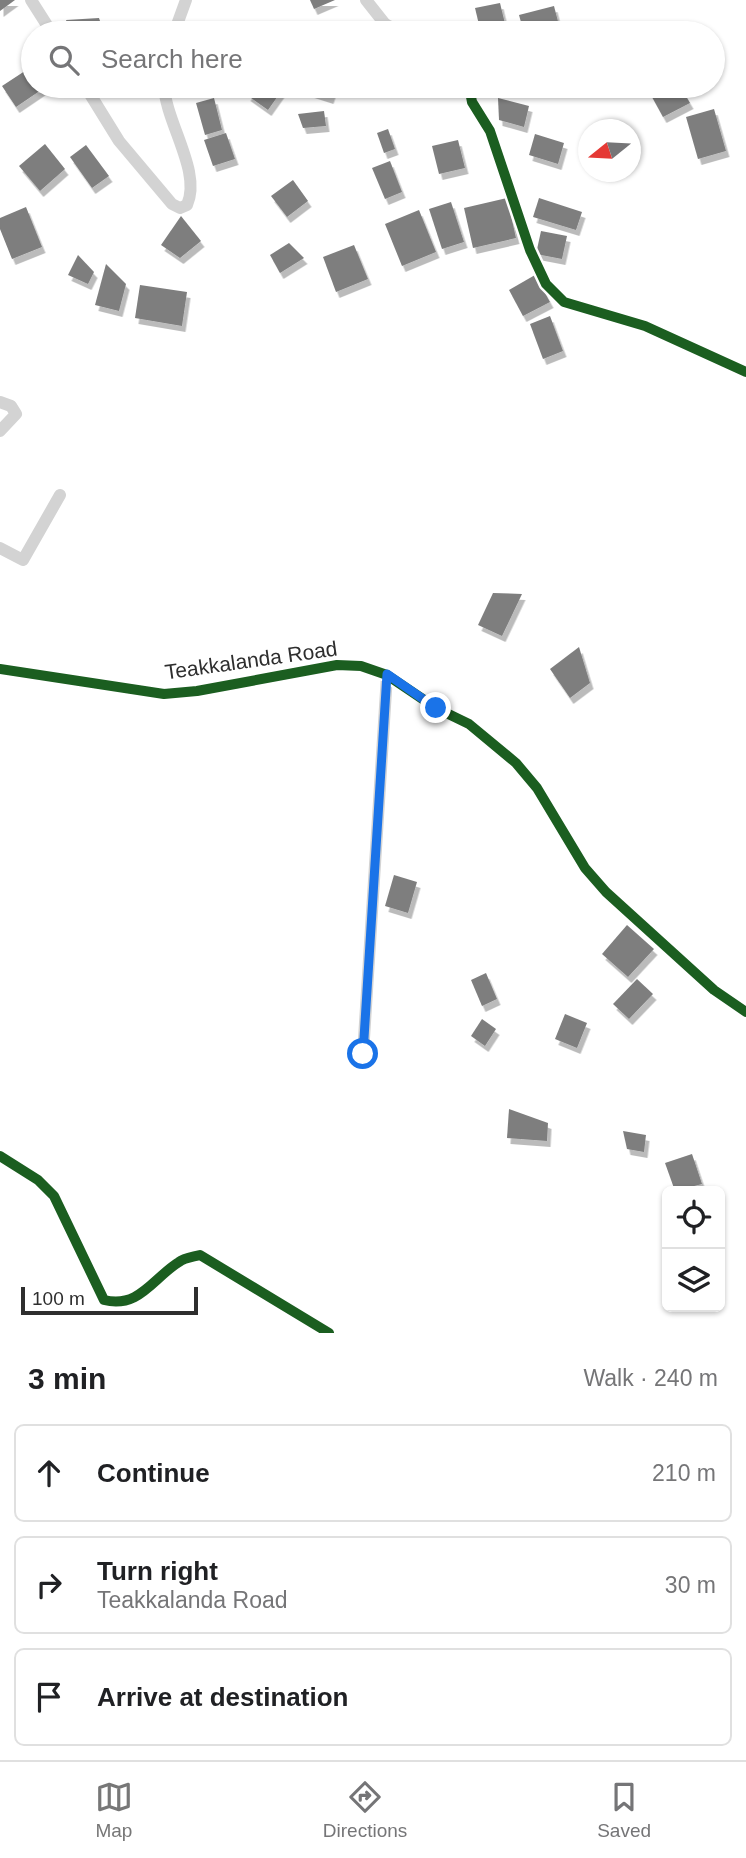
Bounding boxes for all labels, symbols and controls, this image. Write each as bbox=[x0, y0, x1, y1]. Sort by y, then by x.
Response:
search box bbox=[21, 21, 725, 98]
icon: search bbox=[45, 41, 83, 79]
text: Search here bbox=[101, 44, 243, 74]
north arrow bbox=[578, 119, 641, 182]
street label: Teakkalanda Road bbox=[163, 637, 339, 683]
route end bbox=[420, 692, 451, 723]
route start bbox=[347, 1038, 378, 1069]
map controls bbox=[662, 1186, 725, 1312]
button: locate bbox=[662, 1186, 725, 1249]
button: layers bbox=[662, 1249, 725, 1312]
scale bar bbox=[21, 1284, 198, 1316]
text: 100 m bbox=[32, 1288, 85, 1309]
text: 3 min bbox=[28, 1362, 106, 1395]
text: Walk · 240 m bbox=[583, 1365, 718, 1391]
icon: ahead bbox=[30, 1454, 68, 1492]
text: Continue bbox=[97, 1458, 210, 1488]
text: 210 m bbox=[652, 1460, 716, 1486]
text: Turn right bbox=[97, 1556, 218, 1586]
icon: right bbox=[30, 1566, 68, 1604]
text: 30 m bbox=[665, 1572, 716, 1598]
text: Teakkalanda Road bbox=[97, 1587, 288, 1613]
icon: arrive bbox=[30, 1678, 68, 1716]
text: Arrive at destination bbox=[97, 1682, 348, 1712]
tab: Map bbox=[95, 1778, 133, 1842]
tab: Directions bbox=[323, 1778, 407, 1842]
tab: Saved bbox=[597, 1778, 651, 1842]

